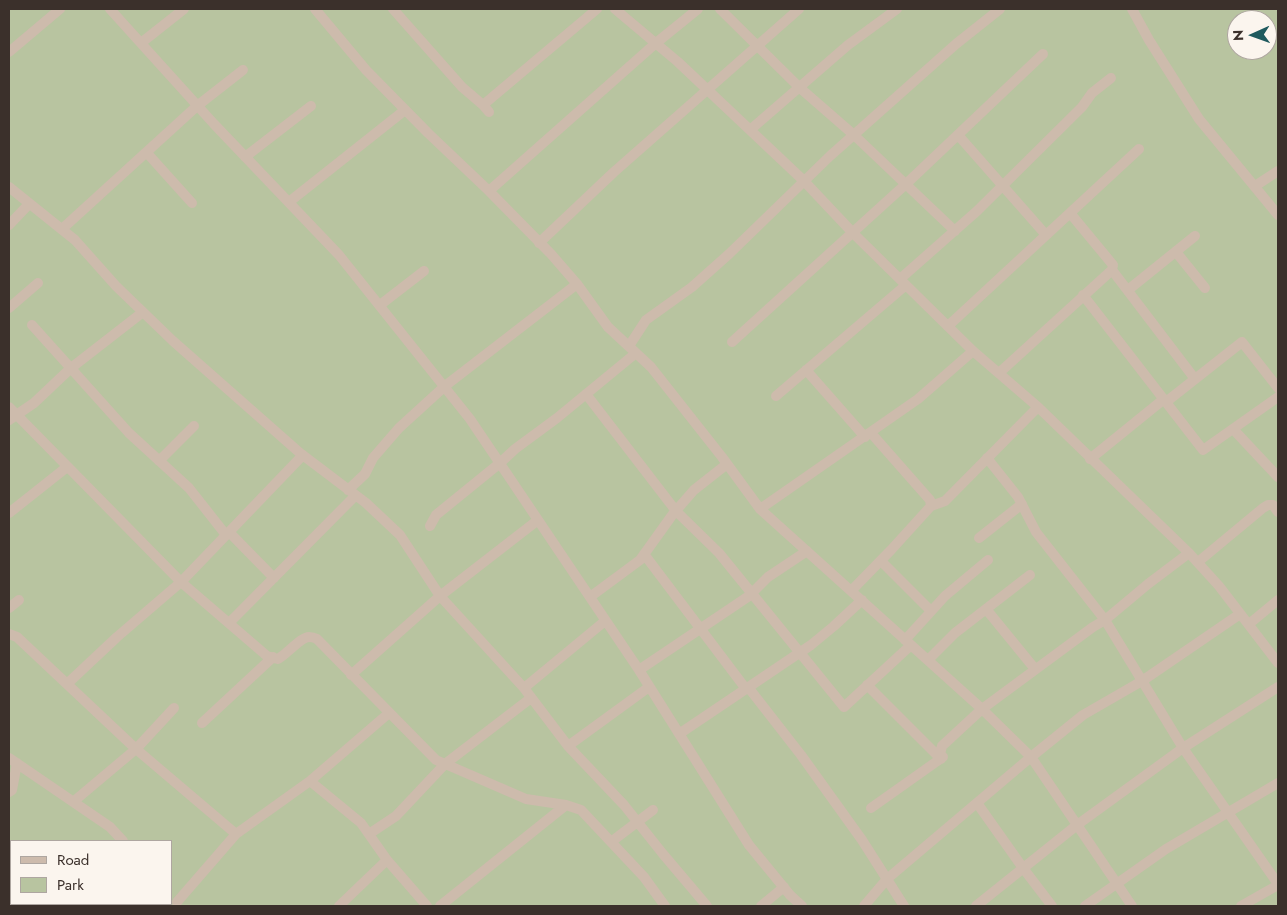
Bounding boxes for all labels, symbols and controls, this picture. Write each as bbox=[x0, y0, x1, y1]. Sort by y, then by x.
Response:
north arrow bbox=[1227, 10, 1277, 60]
text: N bbox=[1228, 30, 1248, 41]
legend bbox=[10, 840, 172, 905]
text: Road bbox=[57, 849, 89, 871]
text: Park bbox=[57, 874, 84, 896]

